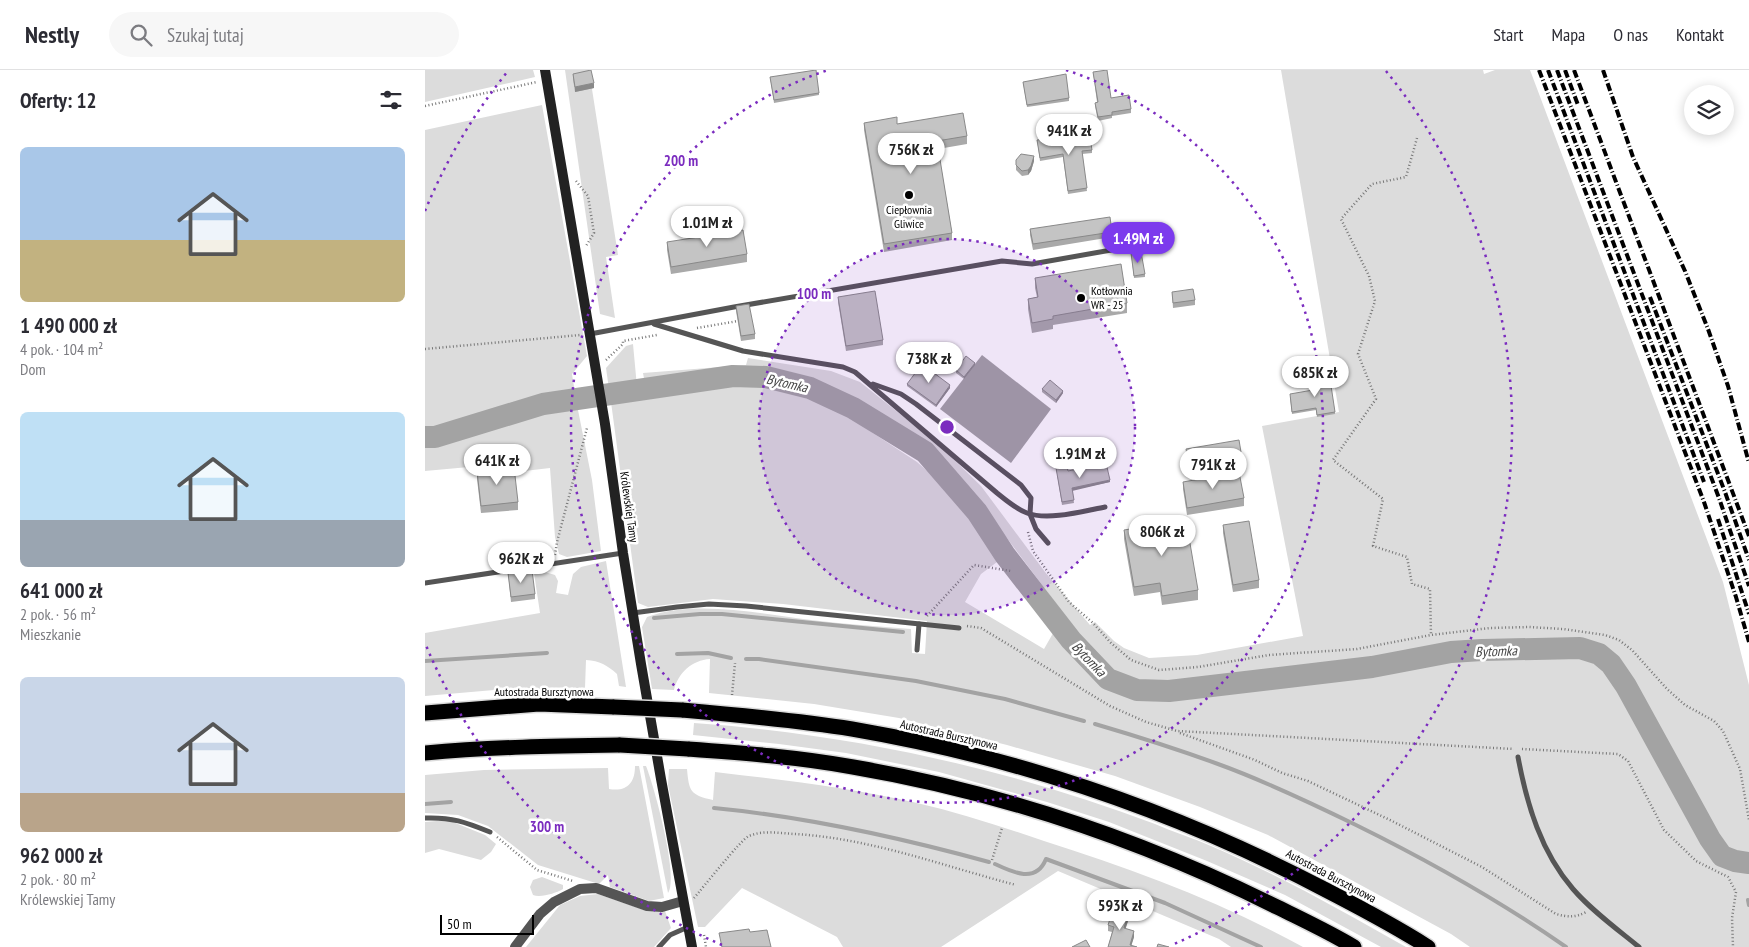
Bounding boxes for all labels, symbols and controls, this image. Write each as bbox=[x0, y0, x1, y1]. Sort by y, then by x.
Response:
search box bbox=[109, 12, 459, 57]
text: Nestly bbox=[25, 19, 79, 50]
icon: search bbox=[127, 21, 155, 49]
text: Szukaj tutaj bbox=[167, 23, 244, 47]
text: Start bbox=[1493, 23, 1523, 46]
text: Mapa bbox=[1551, 23, 1585, 46]
text: O nas bbox=[1613, 23, 1648, 46]
text: Kontakt bbox=[1676, 23, 1724, 46]
map controls bbox=[1684, 85, 1734, 135]
button: layers bbox=[1684, 85, 1734, 135]
icon: filters bbox=[377, 86, 405, 114]
text: Oferty: 12 bbox=[20, 87, 97, 114]
pin: 941K zł bbox=[1023, 114, 1115, 156]
text: 941K zł bbox=[1047, 120, 1091, 140]
pin: 756K zł bbox=[865, 132, 957, 175]
text: 756K zł bbox=[889, 139, 933, 159]
text: 200 m bbox=[664, 151, 698, 170]
icon: home bbox=[168, 179, 258, 269]
marker: Ciepłownia Gliwice bbox=[903, 189, 915, 201]
place label: Ciepłownia Gliwice bbox=[886, 202, 932, 231]
pin: 1.01M zł bbox=[655, 206, 759, 248]
text: 1.01M zł bbox=[682, 212, 732, 232]
pin: 1.49M zł bbox=[1086, 222, 1190, 264]
text: 1.49M zł bbox=[1113, 228, 1163, 248]
place label: Kotłownia WR - 25 bbox=[1091, 283, 1133, 312]
text: 100 m bbox=[797, 284, 831, 303]
marker: Kotłownia WR - 25 bbox=[1075, 292, 1087, 304]
text: 1 490 000 zł bbox=[20, 312, 117, 339]
text: 4 pok. · 104 m² bbox=[20, 339, 103, 359]
pin: 738K zł bbox=[883, 342, 975, 384]
text: 738K zł bbox=[907, 348, 951, 368]
pin: 685K zł bbox=[1269, 356, 1361, 398]
text: Dom bbox=[20, 359, 46, 379]
text: 685K zł bbox=[1293, 362, 1337, 382]
water label: Bytomka bbox=[765, 370, 811, 397]
centre of rings bbox=[938, 418, 956, 436]
pin: 1.91M zł bbox=[1028, 436, 1132, 479]
text: 1.91M zł bbox=[1055, 443, 1105, 463]
icon: home bbox=[168, 444, 258, 534]
pin: 641K zł bbox=[451, 444, 543, 486]
pin: 791K zł bbox=[1167, 448, 1259, 490]
text: 641K zł bbox=[475, 450, 519, 470]
text: 791K zł bbox=[1191, 454, 1235, 474]
street label: Królewskiej Tamy bbox=[617, 471, 642, 544]
pin: 806K zł bbox=[1116, 514, 1208, 557]
text: 806K zł bbox=[1140, 521, 1184, 541]
pin: 962K zł bbox=[475, 542, 567, 584]
text: 962K zł bbox=[499, 548, 543, 568]
text: 641 000 zł bbox=[20, 577, 102, 604]
text: 2 pok. · 56 m² bbox=[20, 604, 96, 624]
text: Mieszkanie bbox=[20, 624, 81, 644]
water label: Bytomka bbox=[1068, 638, 1111, 681]
water label: Bytomka bbox=[1475, 641, 1519, 661]
street label: Autostrada Bursztynowa bbox=[494, 684, 594, 699]
icon: home bbox=[168, 709, 258, 799]
street label: Autostrada Bursztynowa bbox=[899, 716, 1000, 753]
text: 300 m bbox=[530, 817, 564, 836]
text: 962 000 zł bbox=[20, 842, 102, 869]
street label: Autostrada Bursztynowa bbox=[1284, 846, 1379, 906]
text: 2 pok. · 80 m² bbox=[20, 869, 96, 889]
pin: 593K zł bbox=[1074, 888, 1166, 931]
text: Królewskiej Tamy bbox=[20, 889, 115, 909]
text: 593K zł bbox=[1098, 895, 1142, 915]
scale bar bbox=[440, 912, 534, 935]
text: 50 m bbox=[447, 915, 472, 933]

